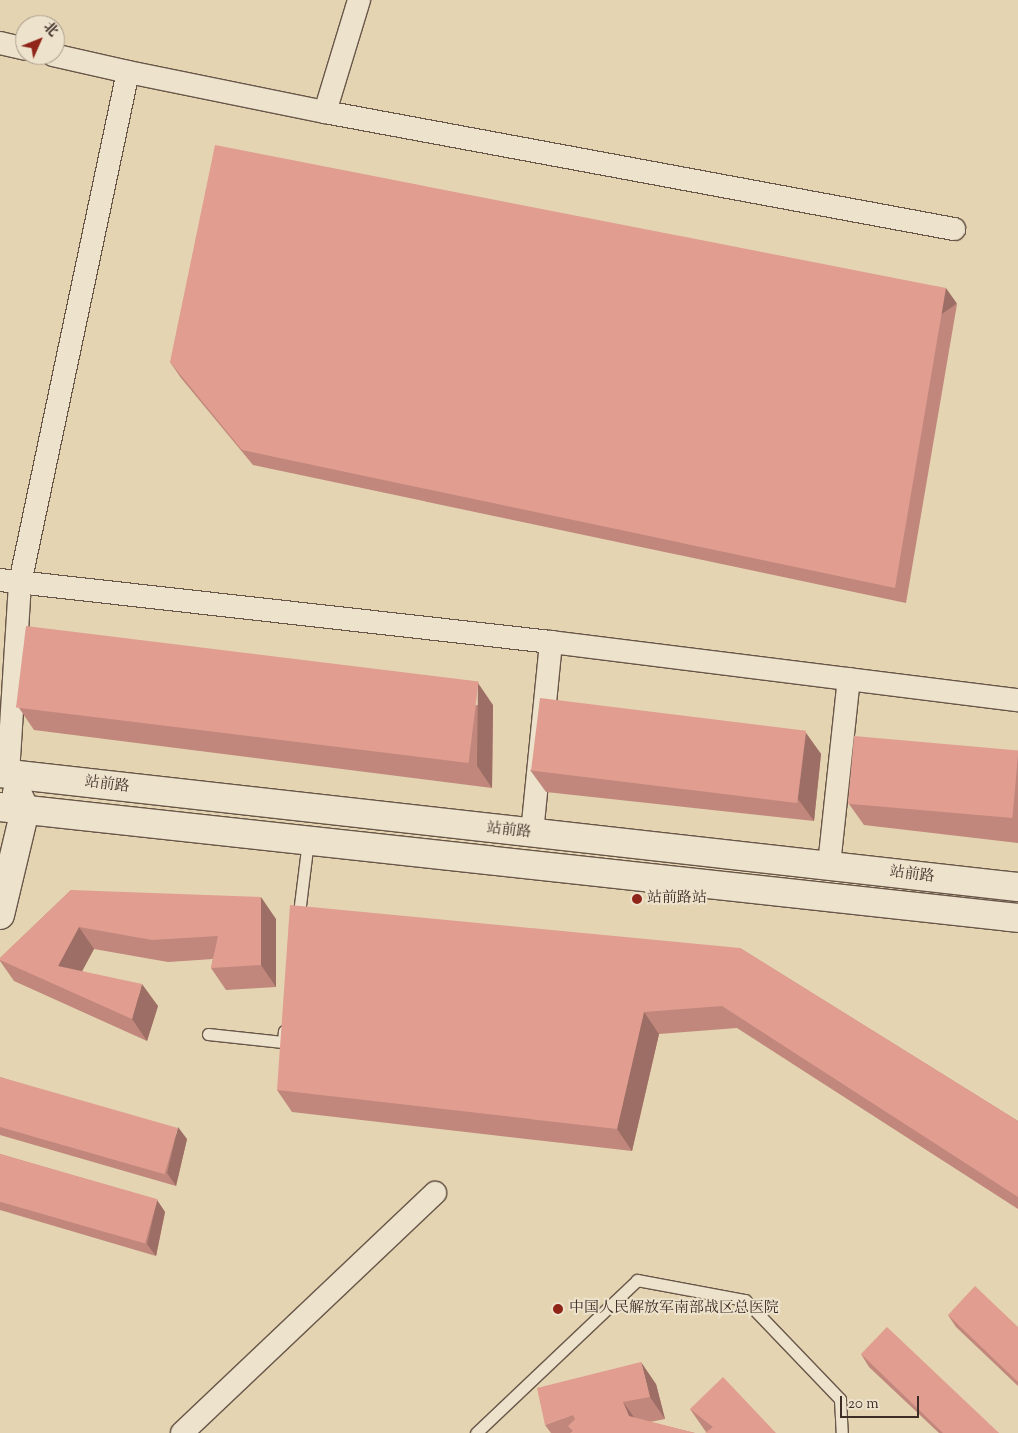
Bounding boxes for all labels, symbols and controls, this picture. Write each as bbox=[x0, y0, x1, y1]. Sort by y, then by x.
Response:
north arrow bbox=[15, 15, 65, 65]
text: 北 bbox=[38, 18, 62, 42]
street label: 站前路 bbox=[84, 773, 130, 797]
street label: 站前路 bbox=[486, 820, 532, 842]
street label: 站前路 bbox=[889, 863, 935, 887]
place label: 站前路站 bbox=[647, 890, 707, 908]
marker: 站前路站 bbox=[631, 893, 643, 905]
place label: 中国人民解放军南部战区总医院 bbox=[569, 1300, 779, 1318]
marker: 中国人民解放军南部战区总医院 bbox=[551, 1302, 565, 1316]
scale bar bbox=[843, 1386, 922, 1418]
text: 20 m bbox=[848, 1394, 879, 1415]

